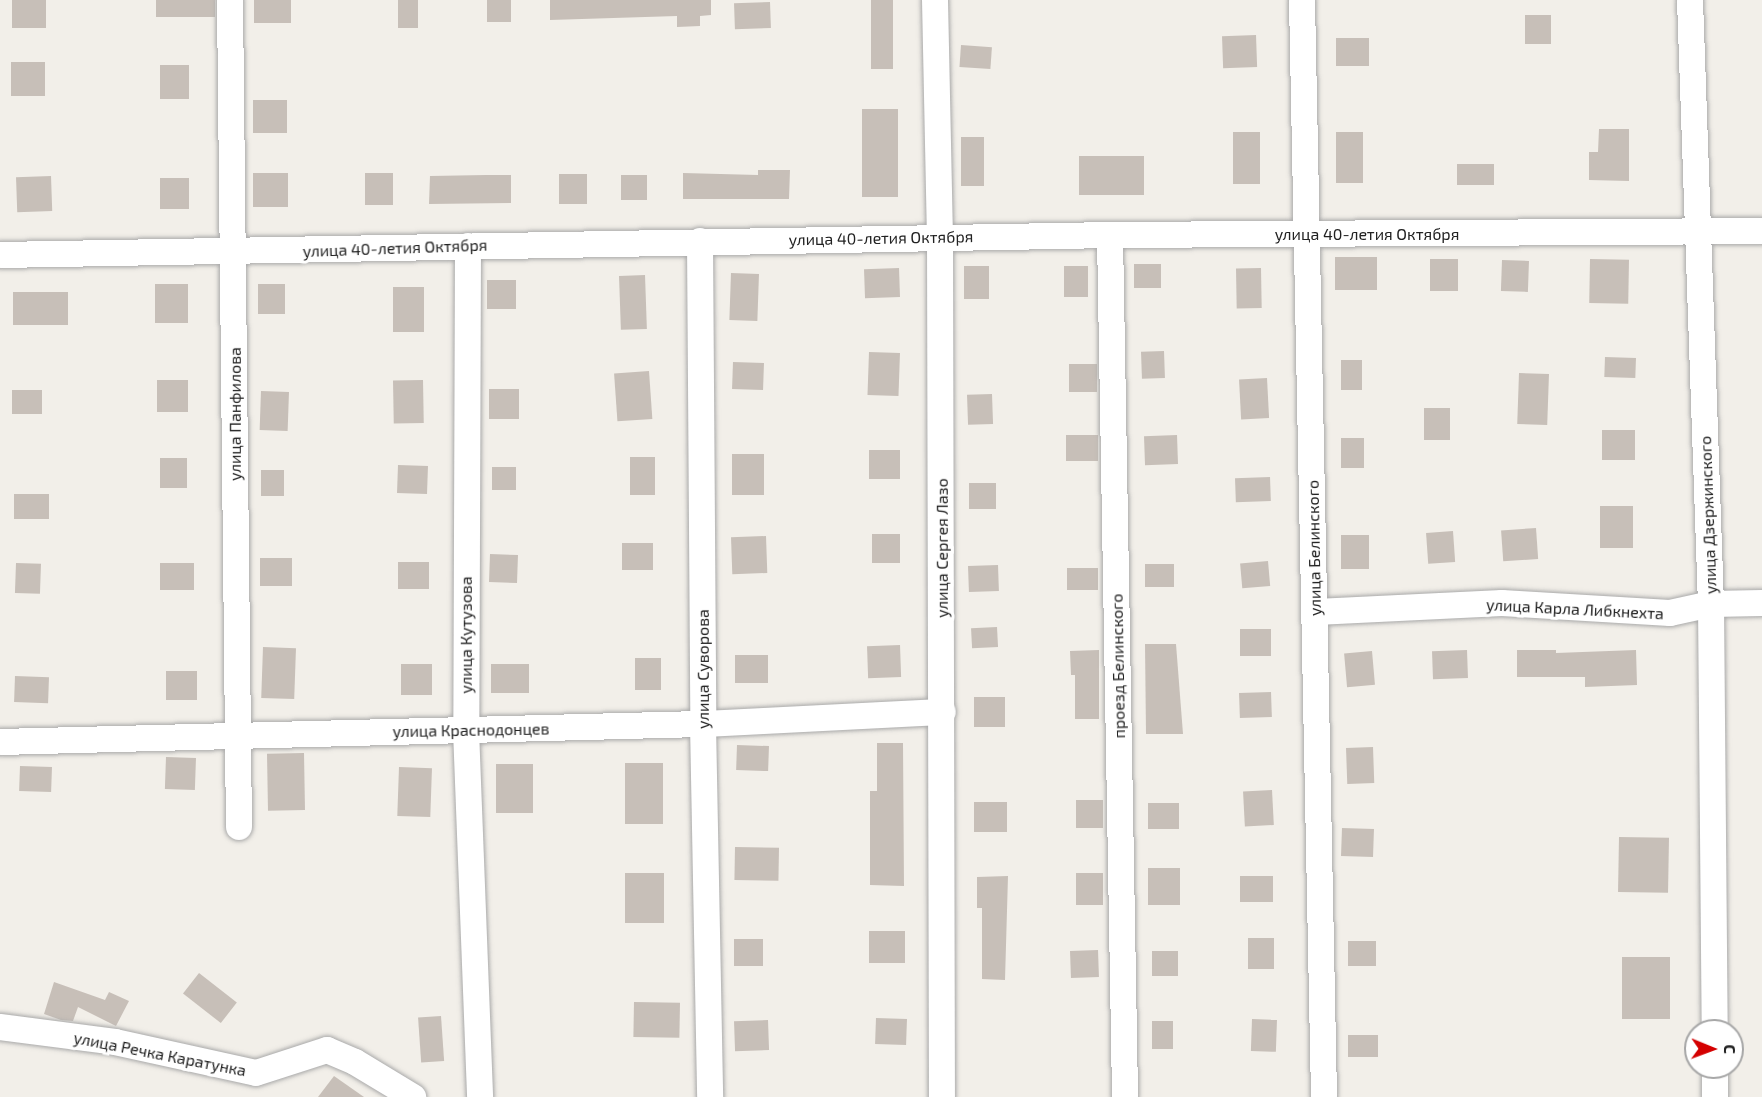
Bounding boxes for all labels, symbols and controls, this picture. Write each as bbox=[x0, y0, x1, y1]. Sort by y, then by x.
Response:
street label: улица 40-летия Октября bbox=[1275, 224, 1459, 244]
street label: улица 40-летия Октября bbox=[788, 227, 974, 249]
street label: улица 40-летия Октября bbox=[302, 235, 488, 261]
street label: улица Панфилова bbox=[225, 347, 245, 481]
street label: улица Дзержинского bbox=[1696, 435, 1720, 595]
street label: улица Сергея Лазо bbox=[932, 478, 952, 618]
street label: улица Белинского bbox=[1303, 480, 1325, 616]
street label: улица Кутузова bbox=[456, 576, 476, 694]
street label: проезд Белинского bbox=[1107, 593, 1129, 739]
street label: улица Карла Либкнехта bbox=[1486, 595, 1664, 623]
street label: улица Суворова bbox=[693, 609, 713, 729]
street label: улица Краснодонцев bbox=[392, 719, 550, 741]
north arrow bbox=[1684, 1019, 1744, 1079]
street label: улица Речка Каратунка bbox=[72, 1028, 248, 1080]
text: С bbox=[1721, 1044, 1740, 1054]

